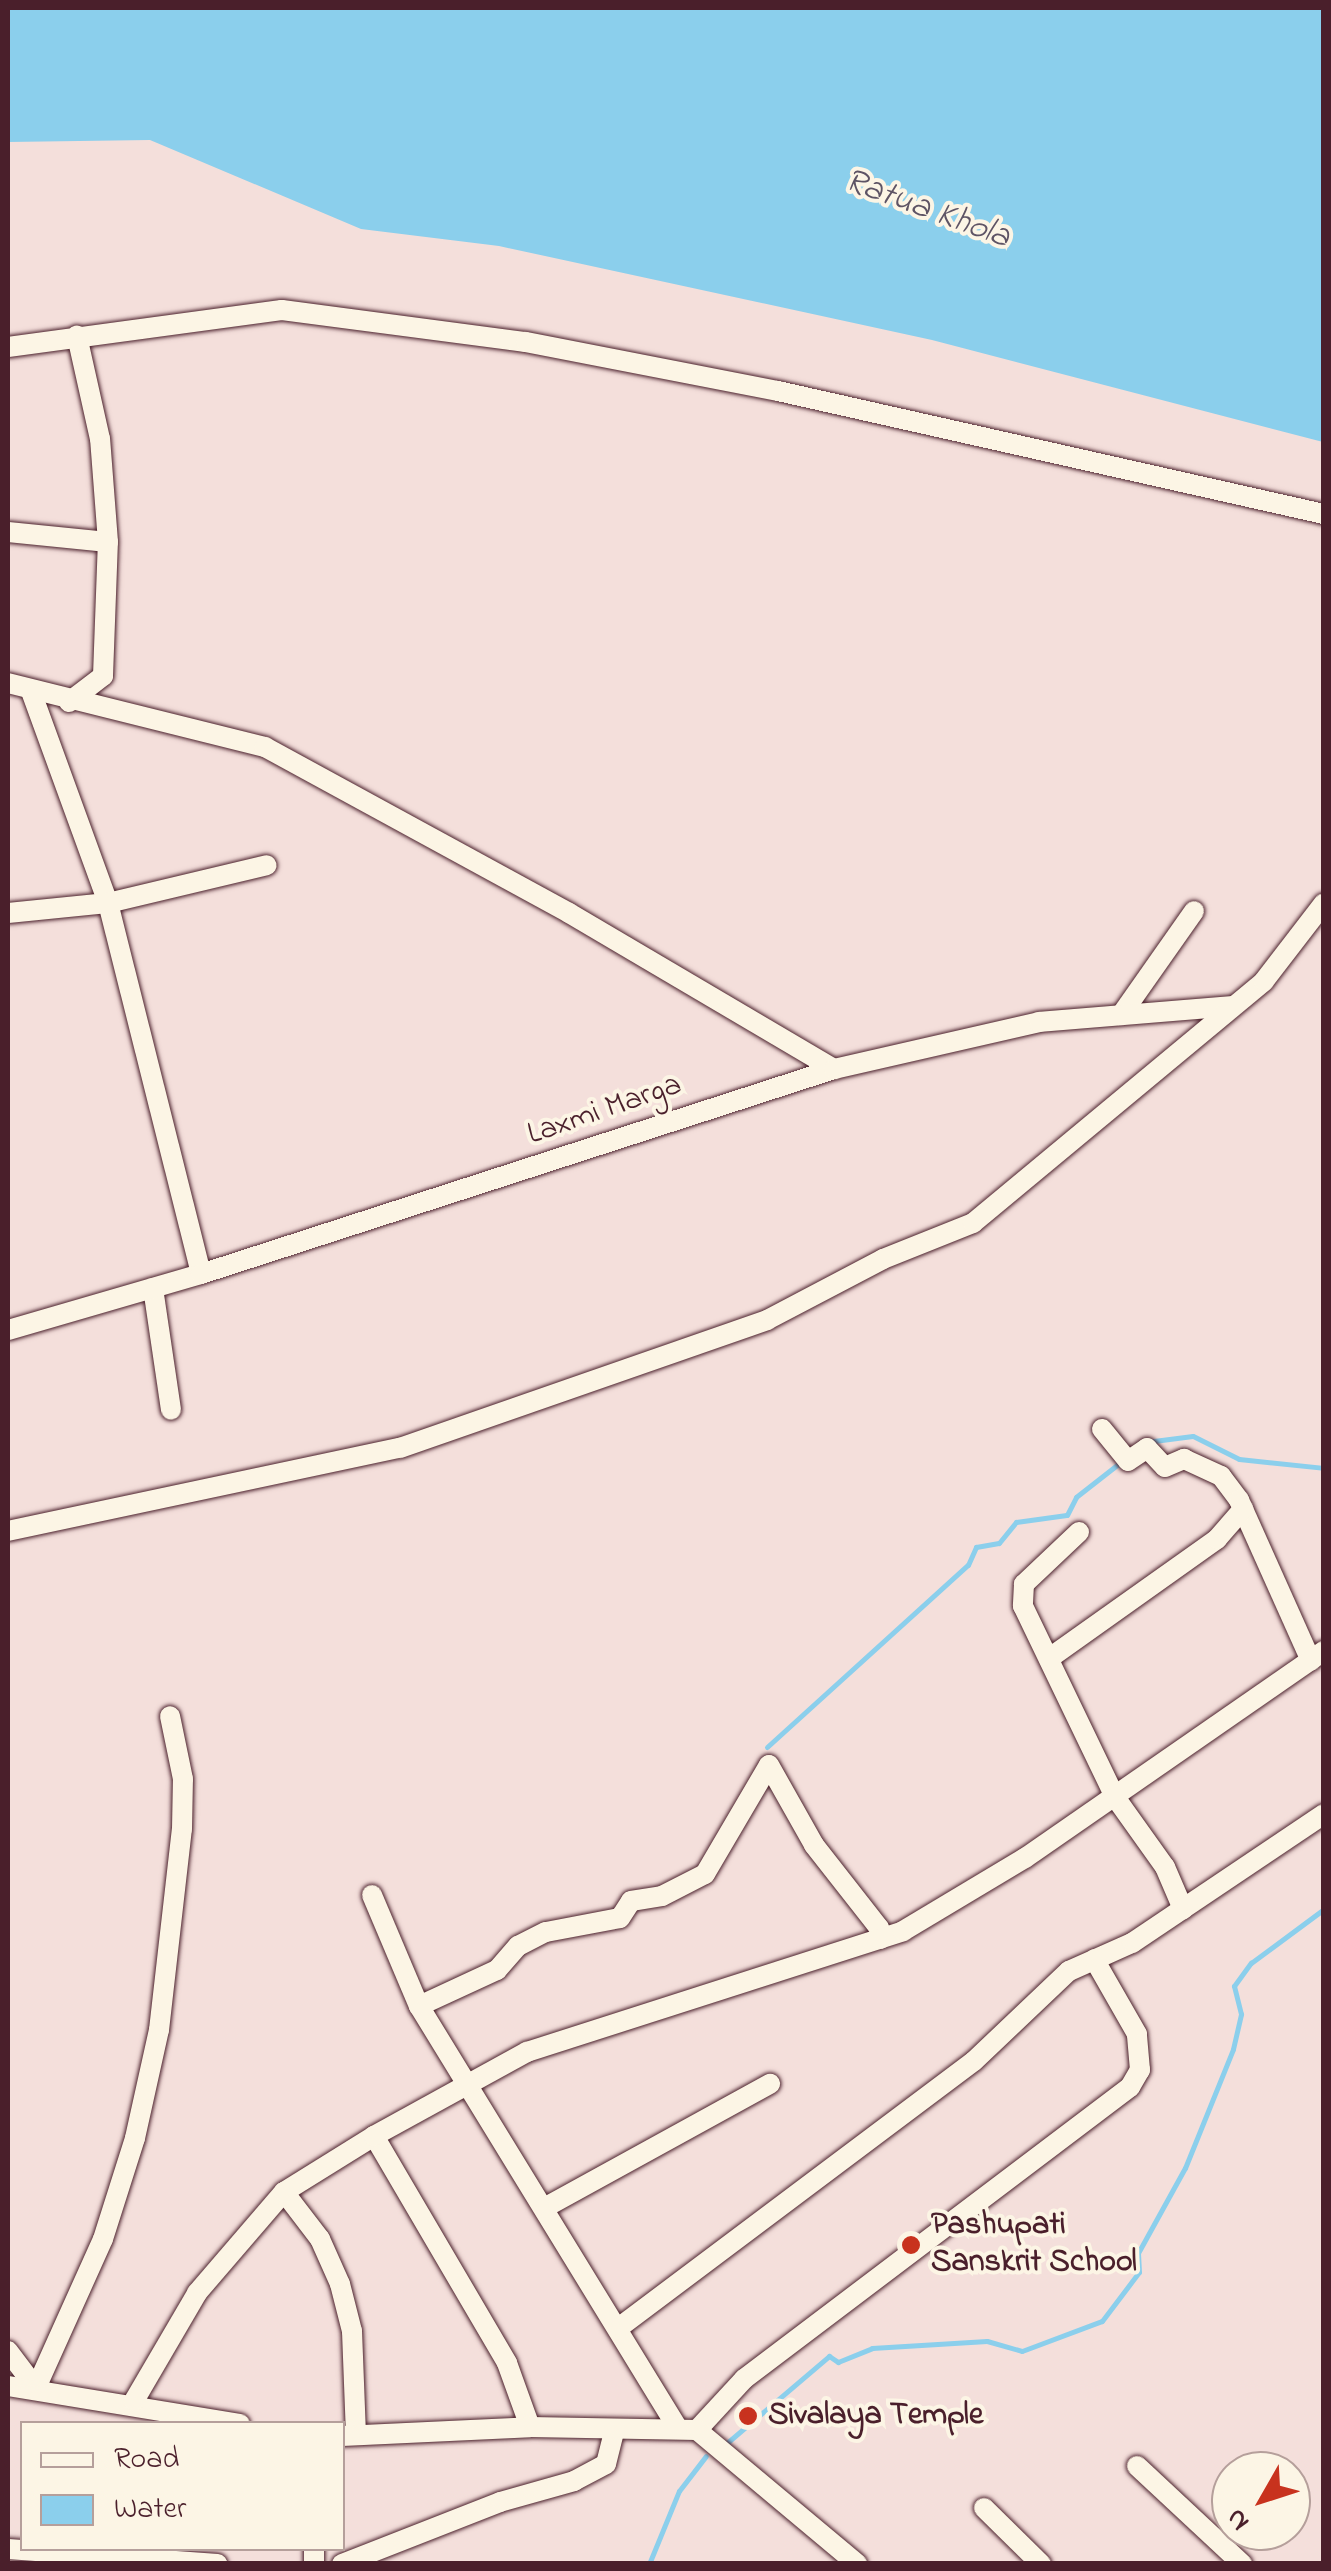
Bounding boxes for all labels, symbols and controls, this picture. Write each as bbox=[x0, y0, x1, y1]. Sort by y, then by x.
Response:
water label: Ratua Khola bbox=[838, 161, 1016, 259]
street label: Laxmi Marga bbox=[523, 1067, 687, 1155]
place label: Pashupati Sanskrit School bbox=[931, 2208, 1137, 2283]
marker: Pashupati Sanskrit School bbox=[900, 2234, 922, 2256]
place label: Sivalaya Temple bbox=[768, 2397, 983, 2435]
marker: Sivalaya Temple bbox=[737, 2405, 759, 2427]
legend bbox=[20, 2421, 345, 2551]
text: Road bbox=[114, 2438, 179, 2482]
north arrow bbox=[1211, 2451, 1311, 2551]
text: Water bbox=[114, 2488, 186, 2532]
text: N bbox=[1217, 2499, 1261, 2539]

